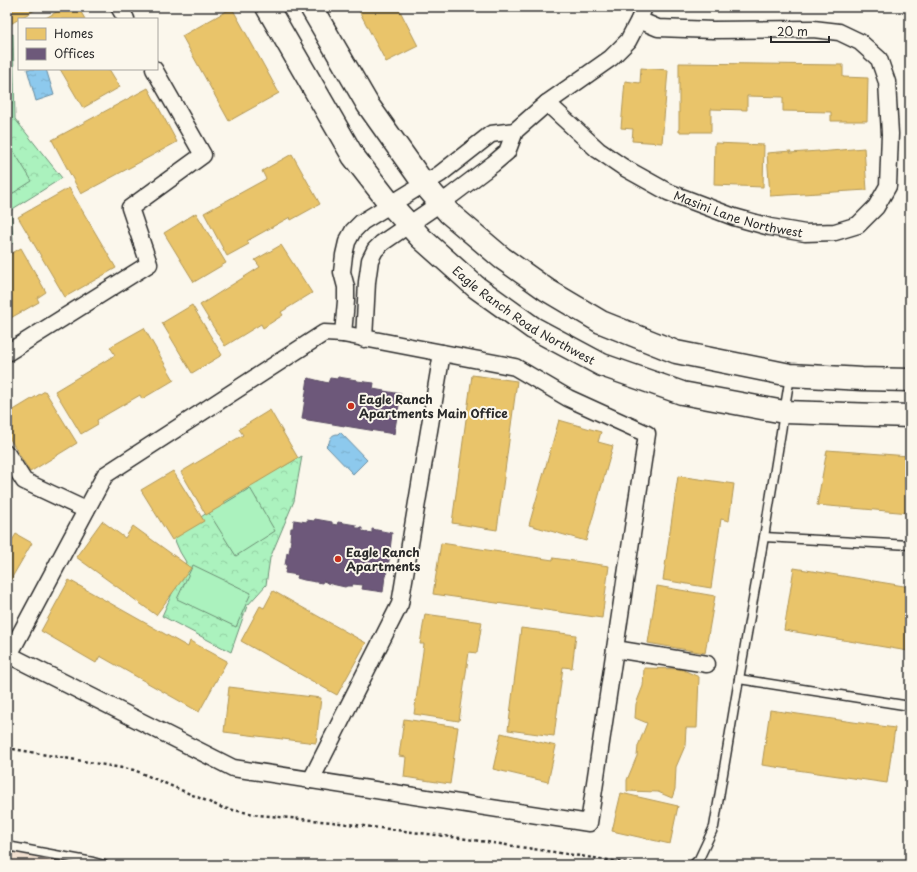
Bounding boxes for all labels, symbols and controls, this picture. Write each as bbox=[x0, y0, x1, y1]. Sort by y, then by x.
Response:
legend bbox=[18, 18, 158, 70]
scale bar bbox=[771, 18, 829, 44]
text: 20 m bbox=[777, 22, 808, 40]
text: Homes bbox=[54, 24, 93, 42]
text: Offices bbox=[54, 44, 95, 62]
street label: Masini Lane Northwest bbox=[671, 186, 804, 241]
street label: Eagle Ranch Road Northwest bbox=[449, 261, 599, 369]
place label: Eagle Ranch Apartments Main Office bbox=[359, 390, 508, 422]
marker: Eagle Ranch Apartments Main Office bbox=[346, 401, 356, 411]
place label: Eagle Ranch Apartments bbox=[346, 543, 421, 575]
marker: Eagle Ranch Apartments bbox=[333, 554, 343, 564]

